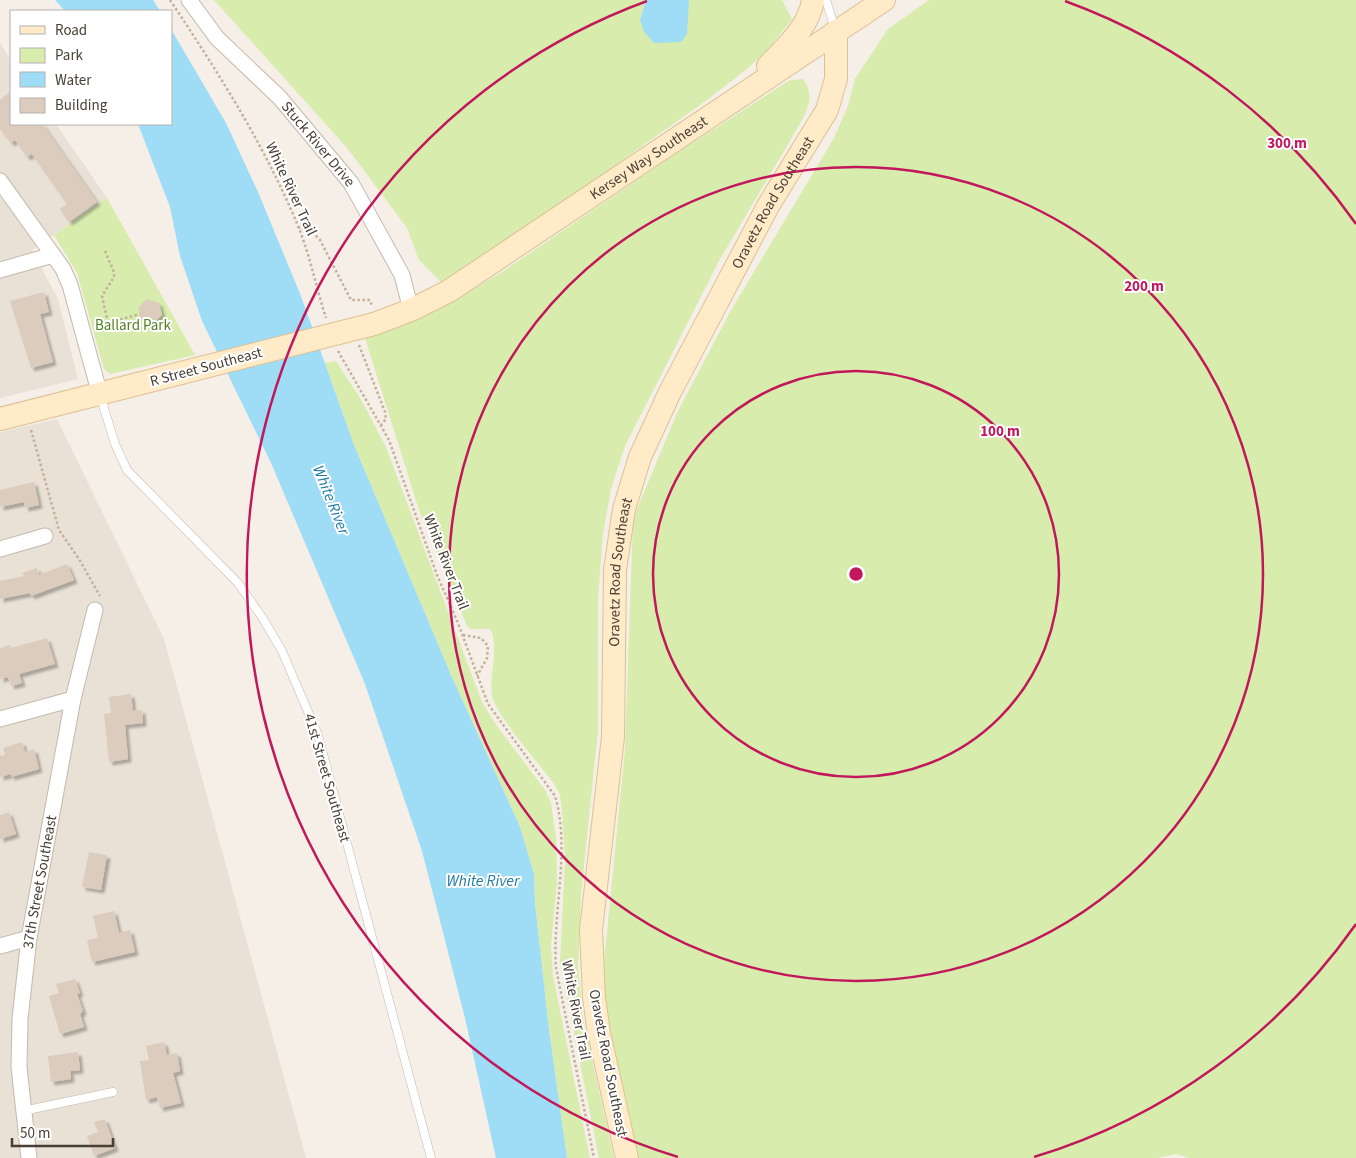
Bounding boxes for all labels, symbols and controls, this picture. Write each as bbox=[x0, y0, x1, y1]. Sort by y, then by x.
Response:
legend bbox=[10, 10, 172, 125]
text: Road bbox=[55, 20, 87, 41]
text: Park bbox=[55, 45, 84, 66]
text: Water bbox=[55, 70, 92, 91]
text: Building bbox=[55, 95, 108, 116]
street label: Stuck River Drive bbox=[276, 97, 360, 191]
street label: Kersey Way Southeast bbox=[585, 111, 711, 205]
street label: Oravetz Road Southeast bbox=[726, 132, 819, 272]
text: 300 m bbox=[1267, 133, 1307, 154]
street label: White River Trail bbox=[260, 139, 322, 239]
text: 200 m bbox=[1124, 276, 1164, 297]
park label: Ballard Park bbox=[95, 315, 172, 336]
street label: R Street Southeast bbox=[148, 342, 264, 392]
text: 100 m bbox=[980, 421, 1020, 442]
water label: White River bbox=[307, 462, 355, 539]
street label: Oravetz Road Southeast bbox=[604, 495, 637, 647]
street label: White River Trail bbox=[418, 511, 474, 613]
centre of rings bbox=[847, 565, 865, 583]
street label: 41st Street Southeast bbox=[299, 711, 355, 845]
street label: 37th Street Southeast bbox=[17, 814, 62, 950]
water label: White River bbox=[446, 870, 521, 892]
street label: White River Trail bbox=[556, 958, 596, 1062]
street label: Oravetz Road Southeast bbox=[583, 988, 633, 1138]
scale bar bbox=[12, 1116, 114, 1148]
text: 50 m bbox=[20, 1123, 50, 1144]

